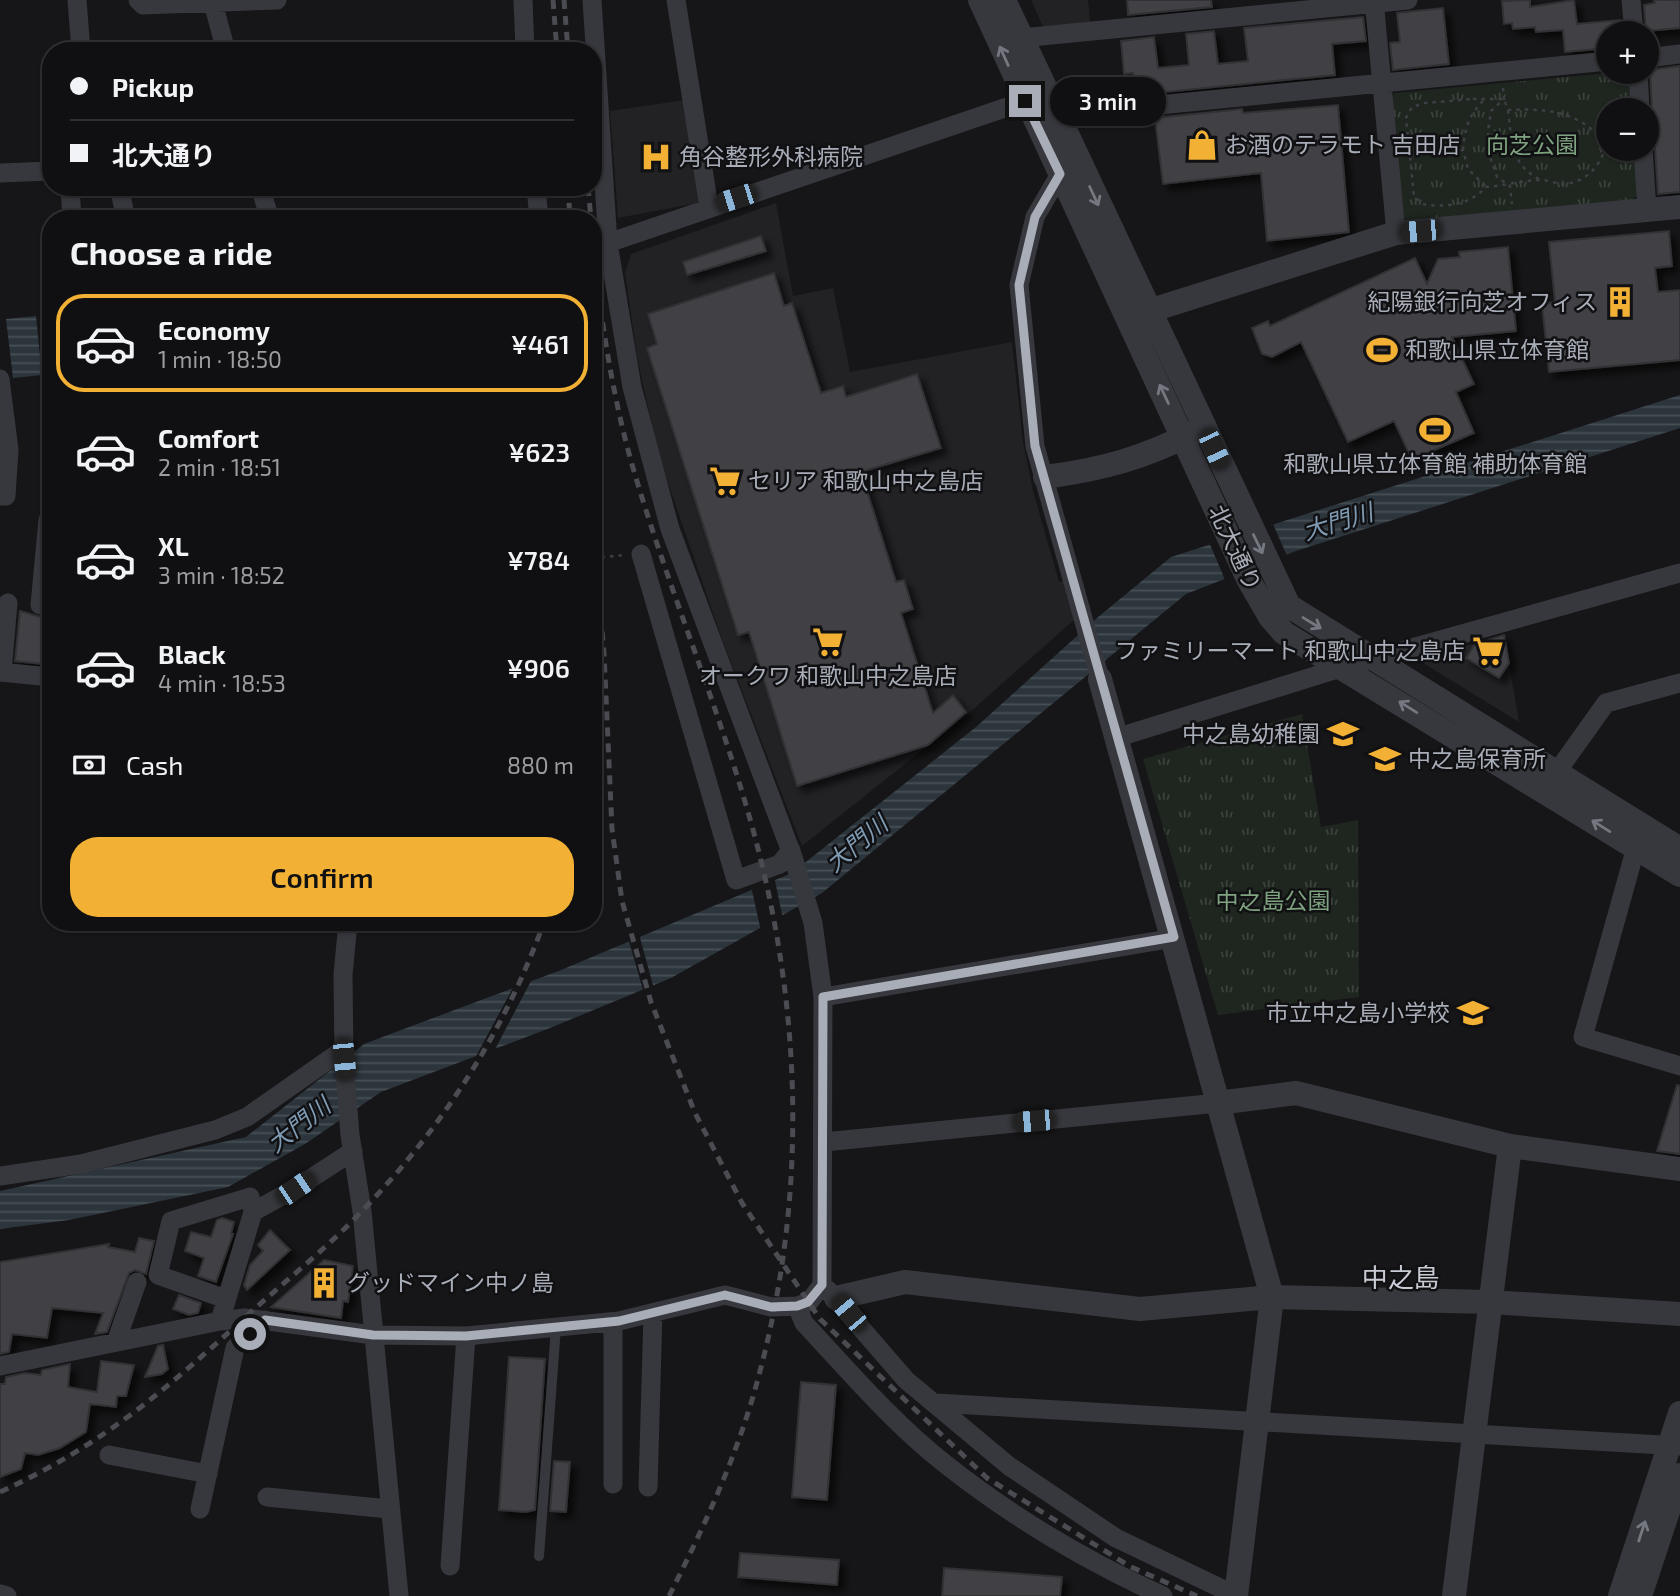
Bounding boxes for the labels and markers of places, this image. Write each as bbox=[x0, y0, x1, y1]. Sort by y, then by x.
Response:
shop icon: お酒のテラモト 吉田店 bbox=[1185, 128, 1219, 162]
place label: お酒のテラモト 吉田店 bbox=[1225, 130, 1460, 158]
hospital icon: 角谷整形外科病院 bbox=[639, 140, 673, 174]
place label: 角谷整形外科病院 bbox=[679, 142, 863, 170]
building icon: 紀陽銀行向芝オフィス bbox=[1603, 285, 1637, 319]
place label: 紀陽銀行向芝オフィス bbox=[1367, 287, 1597, 315]
sports icon: 和歌山県立体育館 bbox=[1365, 333, 1399, 367]
place label: 和歌山県立体育館 bbox=[1405, 335, 1589, 363]
sports icon: 和歌山県立体育館 補助体育館 bbox=[1418, 413, 1452, 447]
place label: 和歌山県立体育館 補助体育館 bbox=[1283, 449, 1587, 477]
supermarket icon: セリア 和歌山中之島店 bbox=[708, 464, 742, 498]
place label: セリア 和歌山中之島店 bbox=[748, 466, 983, 494]
supermarket icon: オークワ 和歌山中之島店 bbox=[811, 625, 845, 659]
supermarket icon: ファミリーマート 和歌山中之島店 bbox=[1471, 634, 1505, 668]
place label: ファミリーマート 和歌山中之島店 bbox=[1115, 636, 1465, 664]
place label: オークワ 和歌山中之島店 bbox=[699, 661, 957, 689]
school or university icon: 中之島幼稚園 bbox=[1326, 717, 1360, 751]
place label: 中之島幼稚園 bbox=[1182, 719, 1320, 747]
school or university icon: 中之島保育所 bbox=[1368, 742, 1402, 776]
place label: 中之島保育所 bbox=[1408, 744, 1546, 772]
school or university icon: 市立中之島小学校 bbox=[1456, 996, 1490, 1030]
place label: 市立中之島小学校 bbox=[1266, 998, 1450, 1026]
building icon: グッドマイン中ノ島 bbox=[307, 1266, 341, 1300]
place label: グッドマイン中ノ島 bbox=[347, 1268, 554, 1296]

